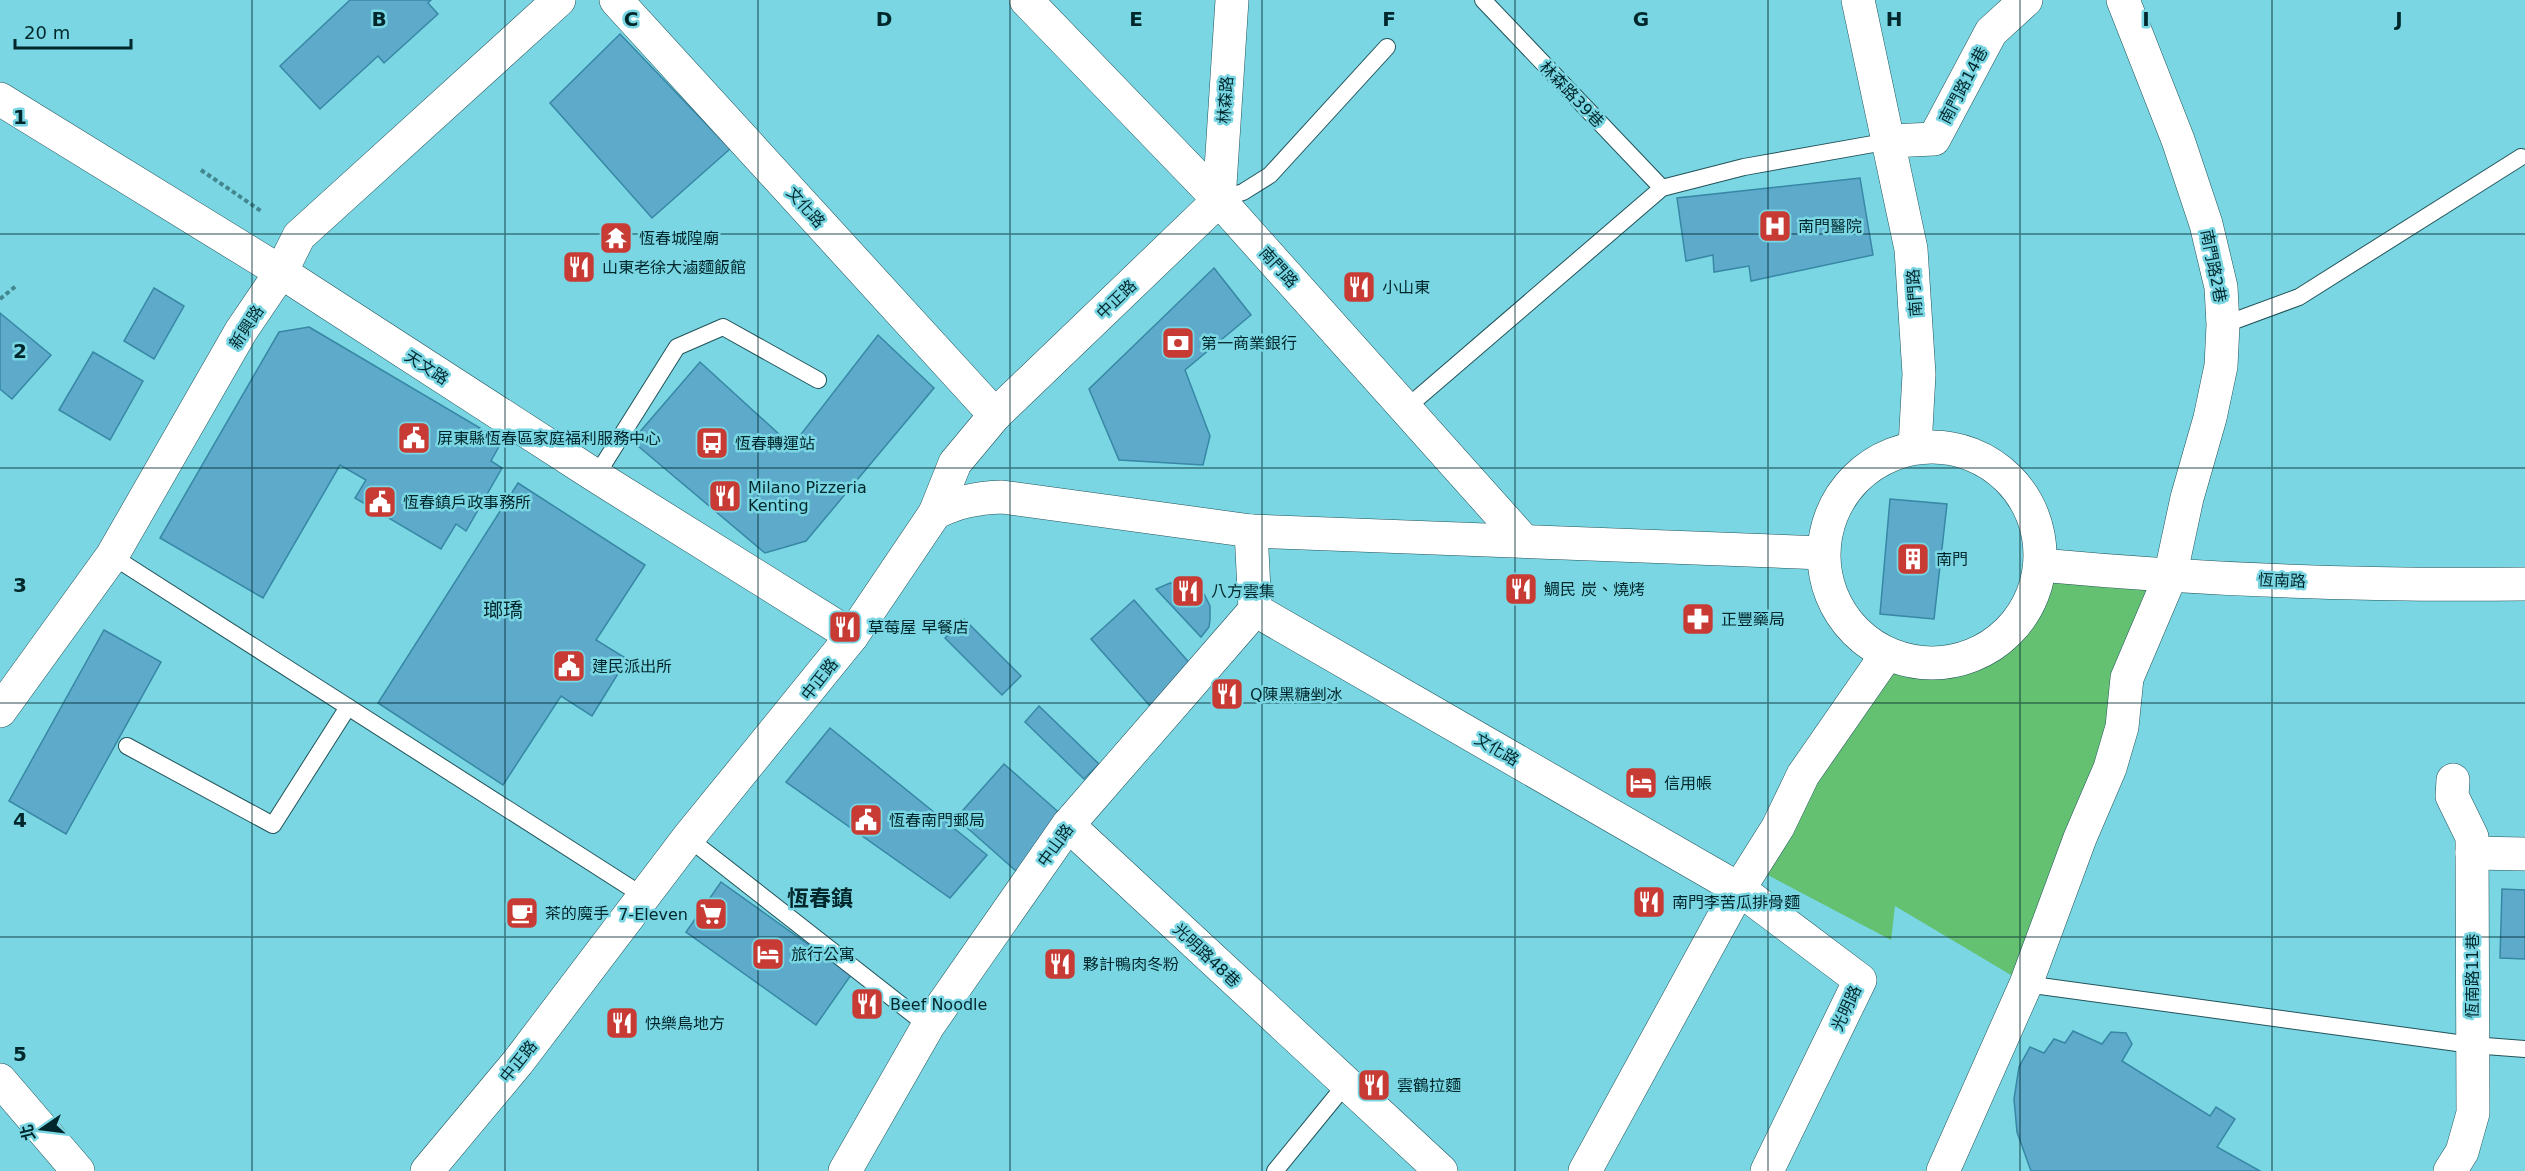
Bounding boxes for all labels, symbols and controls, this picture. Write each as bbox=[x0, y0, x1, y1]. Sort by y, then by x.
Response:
text: B bbox=[371, 7, 387, 31]
text: C bbox=[624, 7, 638, 31]
text: D bbox=[876, 7, 892, 31]
text: E bbox=[1129, 7, 1143, 31]
text: F bbox=[1382, 7, 1396, 31]
text: G bbox=[1633, 7, 1649, 31]
text: H bbox=[1886, 7, 1902, 31]
text: I bbox=[2142, 7, 2150, 31]
text: J bbox=[2393, 7, 2403, 31]
scale bar bbox=[15, 12, 130, 50]
text: 20 m bbox=[24, 22, 70, 43]
street label: 南門路14巷 bbox=[1935, 44, 1992, 127]
street label: 林森路39巷 bbox=[1536, 57, 1608, 131]
street label: 林森路 bbox=[1214, 75, 1237, 125]
text: 1 bbox=[13, 105, 27, 129]
street label: 文化路 bbox=[783, 183, 829, 232]
hospital icon: 南門醫院 bbox=[1757, 208, 1793, 244]
place label: 南門醫院 bbox=[1798, 217, 1862, 236]
temple icon: 恆春城隍廟 bbox=[598, 220, 634, 256]
street label: 南門路2巷 bbox=[2197, 228, 2230, 304]
place label: 恆春城隍廟 bbox=[639, 229, 719, 248]
street label: 南門路 bbox=[1256, 243, 1302, 292]
restaurant icon: 山東老徐大滷麵飯館 bbox=[561, 249, 597, 285]
place label: 山東老徐大滷麵飯館 bbox=[602, 258, 746, 277]
street label: 南門路 bbox=[1903, 268, 1926, 318]
restaurant icon: 小山東 bbox=[1341, 269, 1377, 305]
street label: 中正路 bbox=[1092, 276, 1140, 323]
place label: 小山東 bbox=[1382, 278, 1430, 297]
street label: 新興路 bbox=[225, 302, 267, 353]
bank icon: 第一商業銀行 bbox=[1160, 325, 1196, 361]
place label: 第一商業銀行 bbox=[1201, 334, 1297, 353]
text: 2 bbox=[13, 339, 27, 363]
street label: 天文路 bbox=[401, 346, 452, 388]
public building icon: 屏東縣恆春區家庭福利服務中心 bbox=[396, 420, 432, 456]
bus stop icon: 恆春轉運站 bbox=[694, 425, 730, 461]
place label: 屏東縣恆春區家庭福利服務中心 bbox=[437, 429, 661, 448]
place label: 恆春轉運站 bbox=[735, 434, 815, 453]
restaurant icon: Milano Pizzeria Kenting bbox=[707, 478, 743, 514]
place label: Milano Pizzeria Kenting bbox=[748, 478, 867, 515]
public building icon: 恆春鎮戶政事務所 bbox=[362, 484, 398, 520]
place label: 恆春鎮戶政事務所 bbox=[403, 493, 531, 512]
building icon: 南門 bbox=[1895, 541, 1931, 577]
place label: 南門 bbox=[1936, 550, 1968, 569]
street label: 恆南路 bbox=[2258, 570, 2306, 591]
restaurant icon: 鯛民 炭、燒烤 bbox=[1503, 571, 1539, 607]
text: 3 bbox=[13, 573, 27, 597]
restaurant icon: 八方雲集 bbox=[1170, 573, 1206, 609]
place label: 鯛民 炭、燒烤 bbox=[1544, 580, 1645, 599]
place label: 八方雲集 bbox=[1211, 582, 1275, 601]
district label: 瑯𤩝 bbox=[483, 598, 523, 622]
pharmacy icon: 正豐藥局 bbox=[1680, 601, 1716, 637]
restaurant icon: 草莓屋 早餐店 bbox=[827, 609, 863, 645]
place label: 正豐藥局 bbox=[1721, 610, 1785, 629]
place label: 草莓屋 早餐店 bbox=[868, 618, 969, 637]
public building icon: 建民派出所 bbox=[551, 648, 587, 684]
street label: 中正路 bbox=[797, 655, 842, 704]
place label: 建民派出所 bbox=[592, 657, 672, 676]
restaurant icon: Q陳黑糖剉冰 bbox=[1209, 676, 1245, 712]
place label: Q陳黑糖剉冰 bbox=[1250, 685, 1343, 704]
street label: 文化路 bbox=[1471, 729, 1522, 770]
hotel icon: 信用帳 bbox=[1623, 765, 1659, 801]
place label: 信用帳 bbox=[1664, 774, 1712, 793]
public building icon: 恆春南門郵局 bbox=[848, 802, 884, 838]
text: 4 bbox=[13, 808, 27, 832]
place label: 恆春南門郵局 bbox=[889, 811, 985, 830]
street label: 中山路 bbox=[1034, 820, 1077, 870]
restaurant icon: 南門李苦瓜排骨麵 bbox=[1631, 884, 1667, 920]
district label: 恆春鎮 bbox=[787, 886, 853, 911]
place label: 南門李苦瓜排骨麵 bbox=[1672, 893, 1800, 912]
cafe icon: 茶的魔手 bbox=[504, 895, 540, 931]
supermarket icon: 7-Eleven bbox=[693, 896, 729, 932]
place label: 茶的魔手 bbox=[545, 904, 609, 923]
place label: 7-Eleven bbox=[618, 905, 688, 924]
street label: 光明路48巷 bbox=[1169, 920, 1244, 991]
street label: 恆南路11巷 bbox=[2463, 934, 2482, 1018]
hotel icon: 旅行公寓 bbox=[750, 936, 786, 972]
place label: 旅行公寓 bbox=[791, 945, 855, 964]
restaurant icon: 夥計鴨肉冬粉 bbox=[1042, 946, 1078, 982]
place label: 夥計鴨肉冬粉 bbox=[1083, 955, 1179, 974]
street label: 光明路 bbox=[1828, 982, 1865, 1034]
restaurant icon: Beef Noodle bbox=[849, 986, 885, 1022]
place label: Beef Noodle bbox=[890, 995, 987, 1014]
restaurant icon: 快樂鳥地方 bbox=[604, 1005, 640, 1041]
place label: 快樂鳥地方 bbox=[645, 1014, 725, 1033]
street label: 中正路 bbox=[496, 1037, 541, 1086]
text: 5 bbox=[13, 1042, 27, 1066]
restaurant icon: 雲鶴拉麵 bbox=[1356, 1067, 1392, 1103]
place label: 雲鶴拉麵 bbox=[1397, 1076, 1461, 1095]
north arrow bbox=[12, 1099, 72, 1159]
text: 北 bbox=[17, 1122, 39, 1143]

